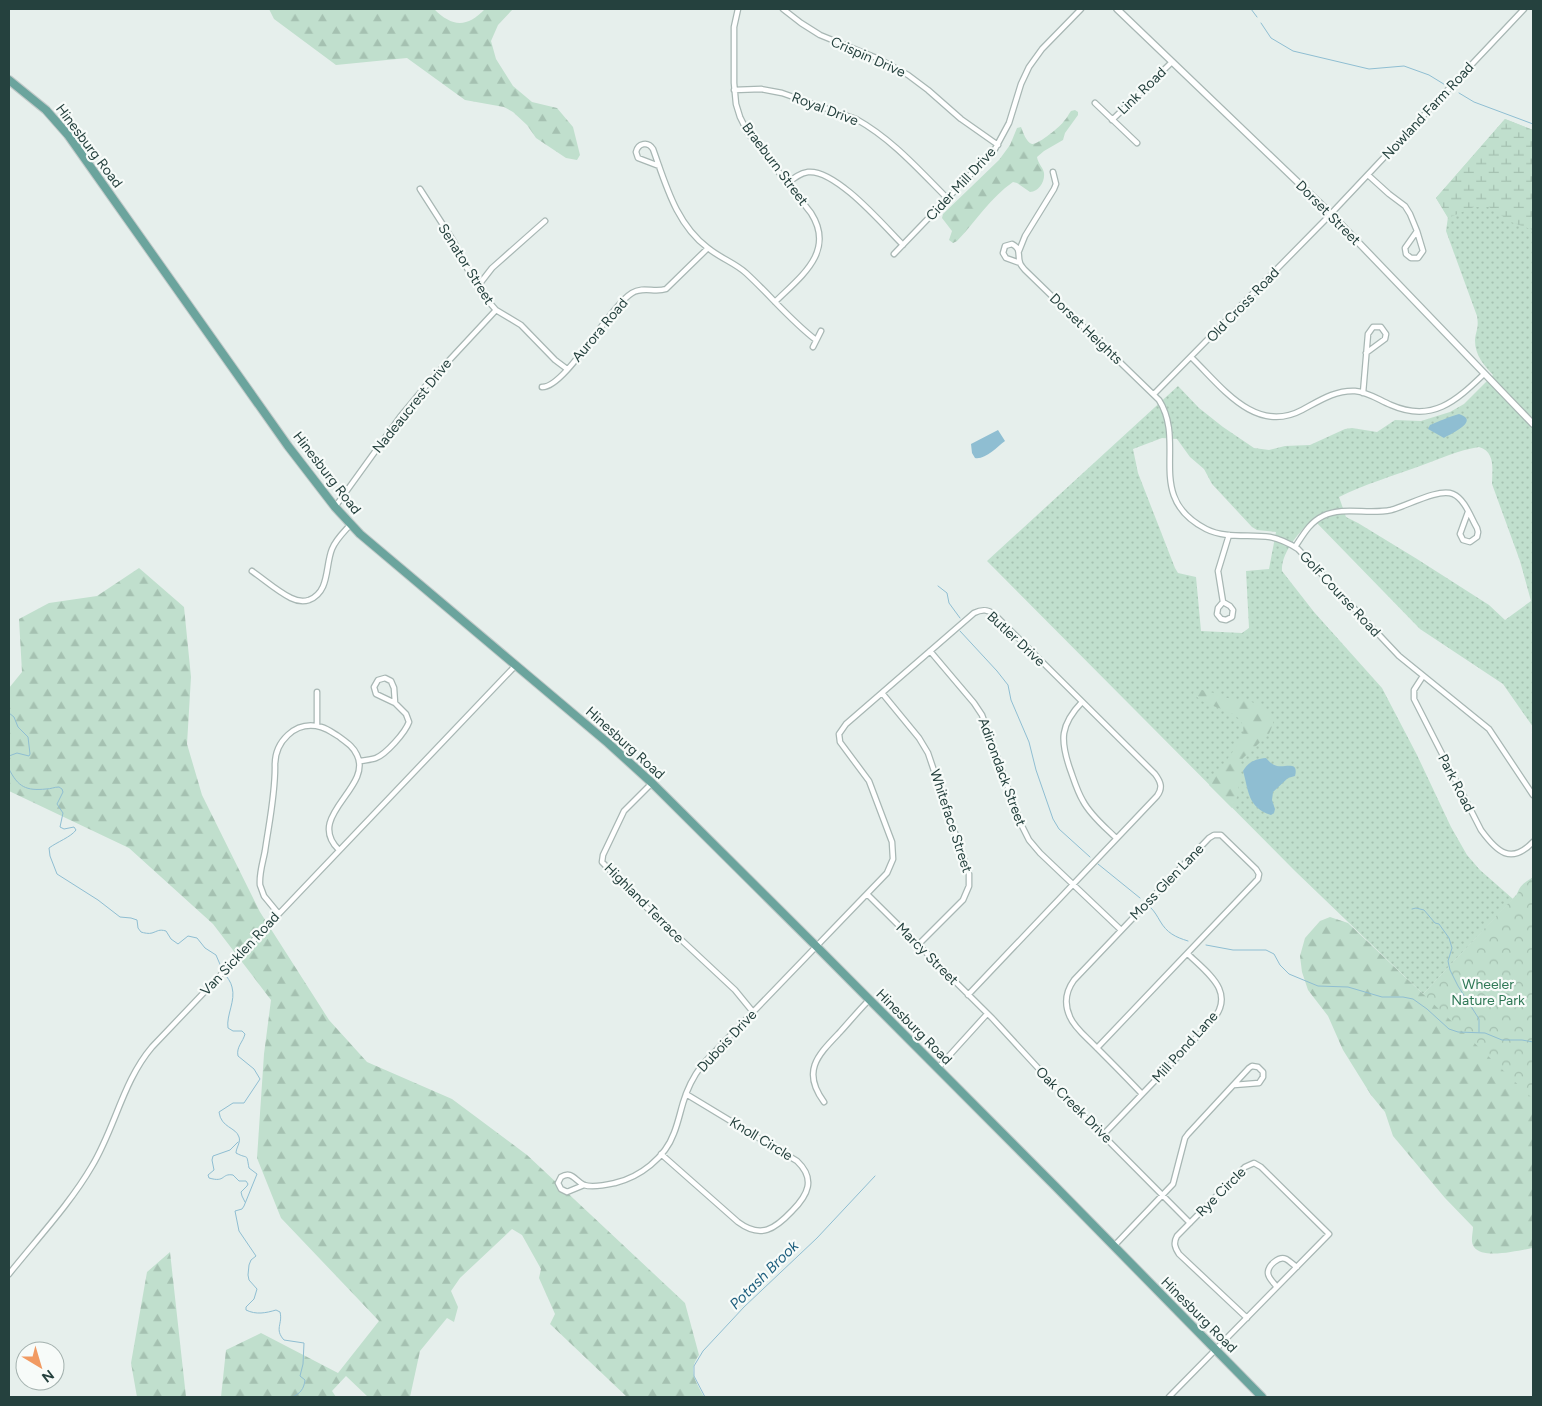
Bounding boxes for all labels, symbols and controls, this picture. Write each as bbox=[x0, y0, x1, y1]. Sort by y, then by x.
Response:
street label: Crispin Drive bbox=[828, 33, 908, 81]
street label: Nowland Farm Road bbox=[1379, 59, 1477, 163]
street label: Link Road bbox=[1114, 64, 1170, 118]
street label: Royal Drive bbox=[789, 89, 861, 130]
street label: Hinesburg Road bbox=[52, 101, 126, 191]
street label: Braeburn Street bbox=[738, 119, 812, 209]
street label: Cider Mill Drive bbox=[923, 143, 1000, 224]
street label: Dorset Street bbox=[1292, 177, 1364, 249]
street label: Senator Street bbox=[434, 220, 498, 308]
street label: Old Cross Road bbox=[1203, 264, 1283, 346]
street label: Dorset Heights bbox=[1046, 290, 1126, 368]
street label: Aurora Road bbox=[569, 295, 631, 365]
street label: Nadeaucrest Drive bbox=[369, 355, 455, 457]
street label: Hinesburg Road bbox=[289, 428, 365, 518]
street label: Golf Course Road bbox=[1296, 548, 1384, 640]
street label: Butler Drive bbox=[984, 608, 1049, 670]
street label: Hinesburg Road bbox=[582, 703, 668, 783]
street label: Adirondack Street bbox=[975, 716, 1029, 828]
street label: Park Road bbox=[1434, 751, 1478, 815]
street label: Whiteface Street bbox=[926, 767, 976, 875]
street label: Moss Glen Lane bbox=[1127, 840, 1208, 924]
street label: Highland Terrace bbox=[601, 860, 688, 947]
street label: Van Sicklen Road bbox=[197, 909, 283, 999]
street label: Marcy Street bbox=[892, 919, 962, 989]
park label: Wheeler Nature Park bbox=[1451, 976, 1525, 1009]
street label: Hinesburg Road bbox=[872, 985, 956, 1069]
street label: Dubois Drive bbox=[694, 1006, 761, 1076]
street label: Mill Pond Lane bbox=[1149, 1008, 1222, 1086]
street label: Oak Creek Drive bbox=[1032, 1063, 1116, 1147]
street label: Knoll Circle bbox=[726, 1114, 796, 1165]
street label: Rye Circle bbox=[1193, 1163, 1250, 1220]
water label: Potash Brook bbox=[726, 1236, 803, 1313]
street label: Hinesburg Road bbox=[1157, 1273, 1241, 1357]
north arrow bbox=[15, 1341, 65, 1391]
text: N bbox=[38, 1366, 57, 1386]

